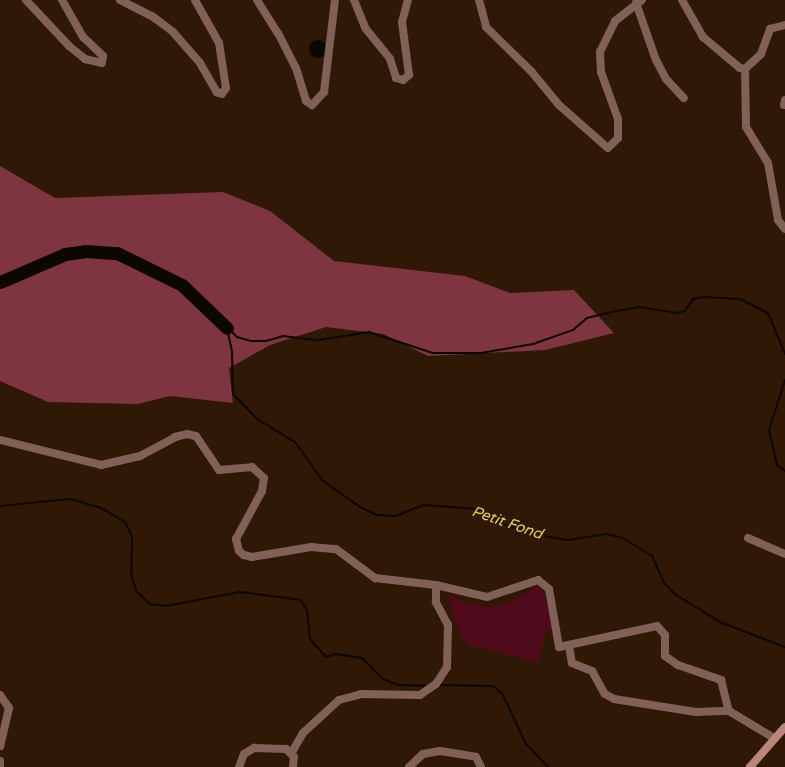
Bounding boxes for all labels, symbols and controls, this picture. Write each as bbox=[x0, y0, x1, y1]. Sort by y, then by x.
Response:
water label: Petit Fond bbox=[469, 502, 545, 544]

